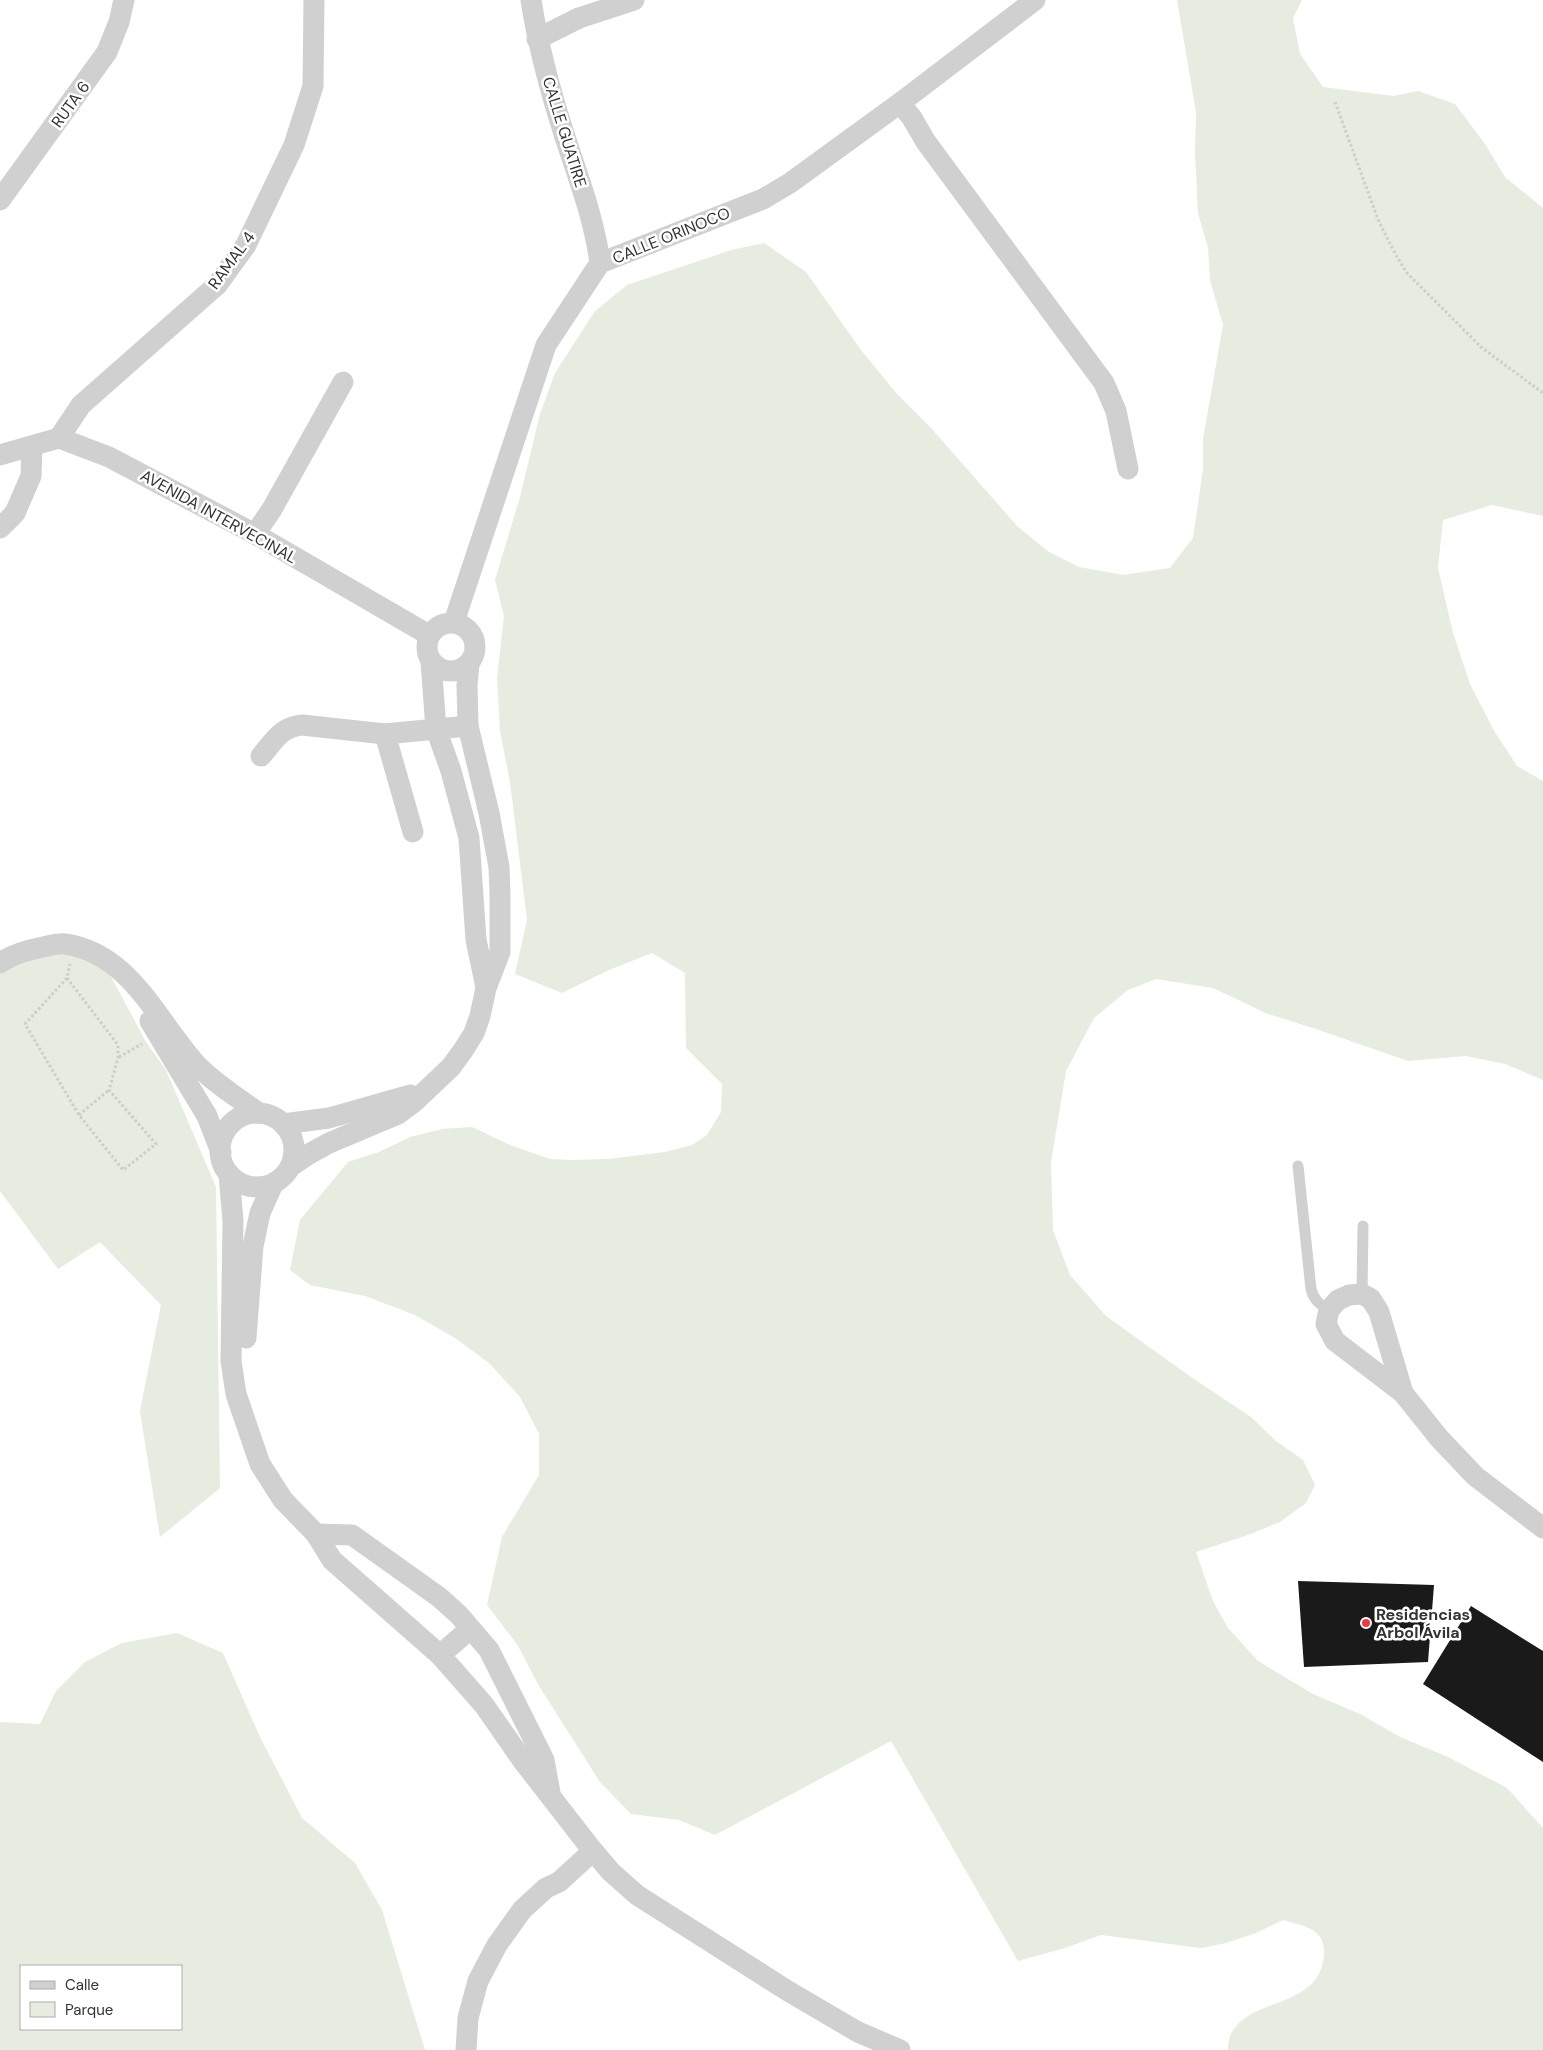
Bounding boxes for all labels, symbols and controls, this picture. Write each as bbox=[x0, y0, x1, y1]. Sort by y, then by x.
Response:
street label: CALLE GUATIRE bbox=[538, 74, 591, 190]
street label: RUTA 6 bbox=[46, 77, 94, 132]
street label: CALLE ORINOCO bbox=[609, 202, 733, 269]
street label: RAMAL 4 bbox=[203, 227, 260, 293]
street label: AVENIDA INTERVECINAL bbox=[137, 465, 301, 568]
place label: Residencias Arbol Ávila bbox=[1376, 1604, 1470, 1643]
marker: Residencias Arbol Ávila bbox=[1360, 1617, 1372, 1629]
legend bbox=[20, 1965, 182, 2030]
text: Calle bbox=[65, 1975, 99, 1995]
text: Parque bbox=[65, 2000, 113, 2020]

